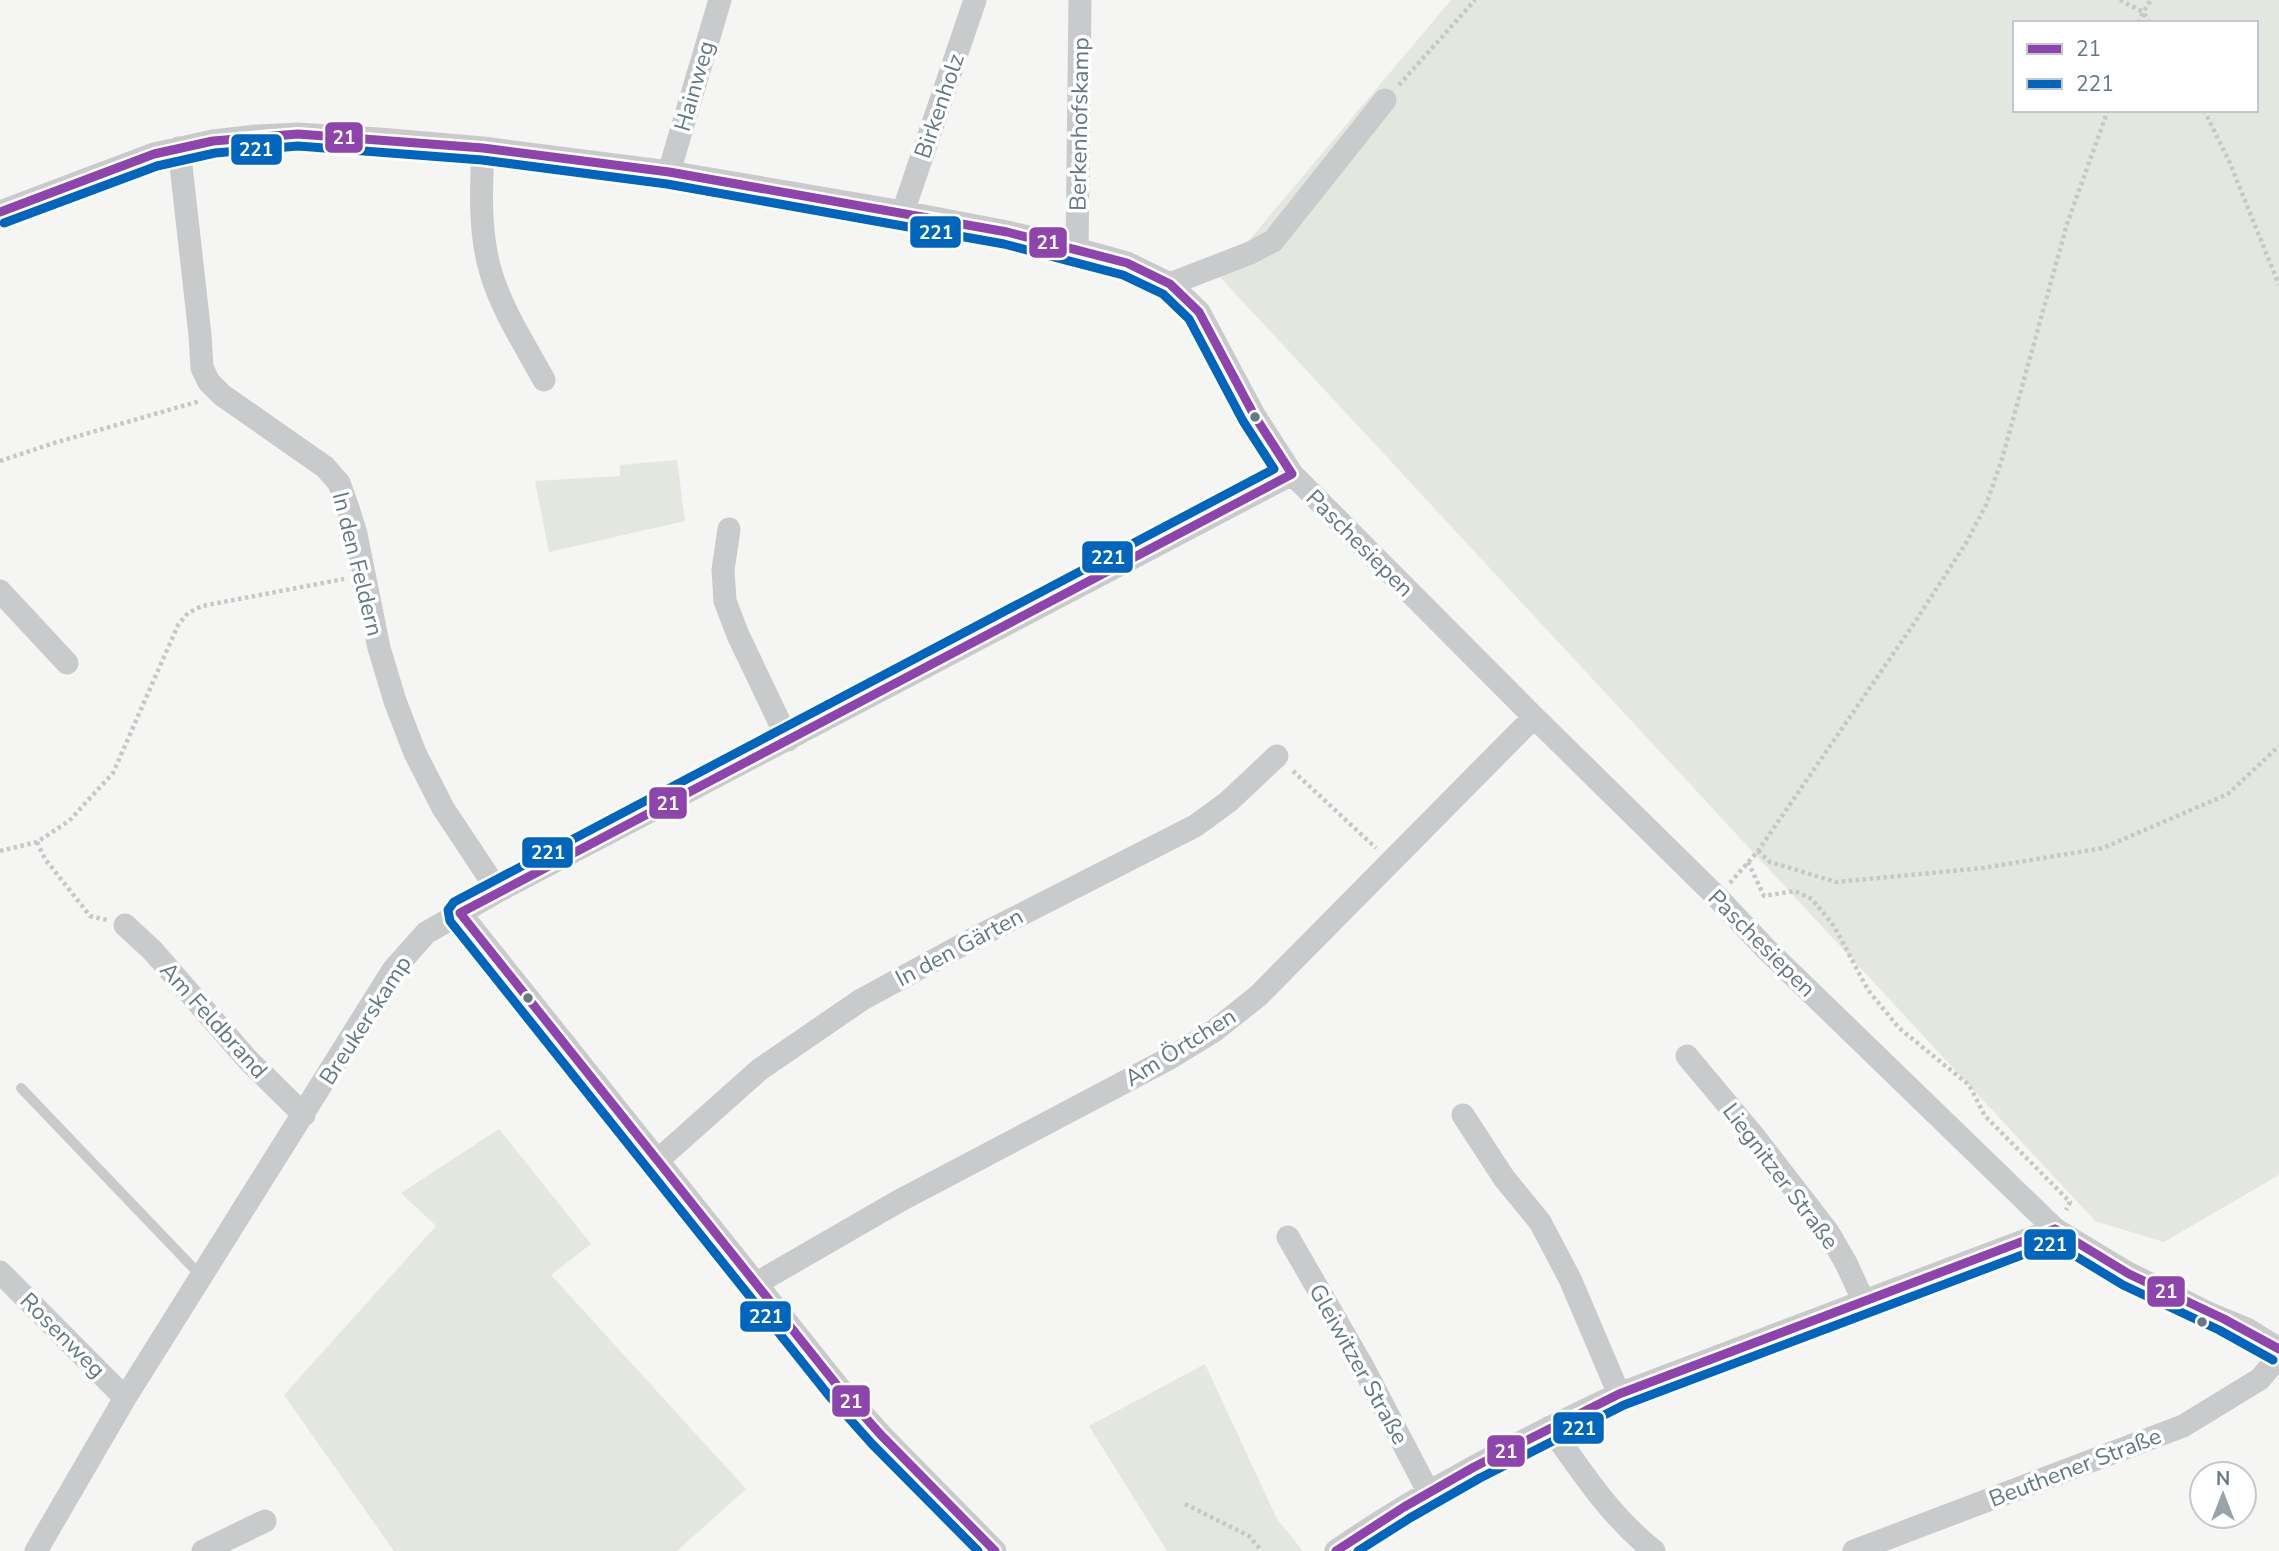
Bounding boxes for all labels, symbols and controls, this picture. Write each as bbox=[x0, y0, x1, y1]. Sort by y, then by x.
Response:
legend bbox=[2013, 21, 2258, 112]
text: 21 bbox=[2076, 35, 2101, 63]
street label: Hainweg bbox=[667, 37, 722, 135]
street label: Berkenhofskamp bbox=[1062, 37, 1097, 211]
street label: Birkenholz bbox=[907, 50, 972, 163]
text: 221 bbox=[2076, 70, 2114, 98]
line badge: 21 bbox=[324, 121, 364, 154]
text: 21 bbox=[333, 125, 355, 151]
line badge: 221 bbox=[230, 133, 283, 166]
text: 221 bbox=[239, 137, 273, 163]
line badge: 221 bbox=[909, 215, 962, 249]
text: 221 bbox=[919, 220, 953, 246]
line badge: 21 bbox=[1028, 226, 1068, 259]
text: 21 bbox=[1037, 230, 1059, 256]
unlabelled marker bbox=[1248, 410, 1262, 424]
street label: Paschesiepen bbox=[1299, 483, 1420, 604]
street label: In den Feldern bbox=[325, 489, 390, 639]
line badge: 221 bbox=[1081, 540, 1134, 574]
text: 221 bbox=[1091, 545, 1125, 571]
line badge: 21 bbox=[648, 786, 688, 820]
text: 21 bbox=[657, 791, 679, 817]
line badge: 221 bbox=[521, 836, 574, 869]
text: 221 bbox=[531, 840, 565, 866]
street label: Paschesiepen bbox=[1701, 883, 1822, 1004]
street label: In den Gärten bbox=[890, 901, 1029, 994]
street label: Breukerskamp bbox=[312, 950, 419, 1091]
street label: Am Feldbrand bbox=[153, 955, 274, 1085]
unlabelled marker bbox=[521, 991, 535, 1005]
street label: Am Örtchen bbox=[1119, 1001, 1242, 1094]
street label: Liegnitzer Straße bbox=[1715, 1097, 1846, 1256]
line badge: 221 bbox=[2023, 1228, 2077, 1261]
text: 221 bbox=[2033, 1232, 2067, 1258]
line badge: 21 bbox=[2146, 1275, 2186, 1308]
street label: Gleiwitzer Straße bbox=[1302, 1278, 1416, 1450]
text: 21 bbox=[2155, 1279, 2177, 1305]
street label: Rosenweg bbox=[13, 1286, 112, 1385]
line badge: 221 bbox=[739, 1300, 792, 1333]
text: 221 bbox=[749, 1304, 783, 1330]
unlabelled marker bbox=[2195, 1315, 2209, 1329]
line badge: 21 bbox=[831, 1384, 871, 1418]
text: 21 bbox=[840, 1389, 862, 1415]
line badge: 221 bbox=[1552, 1411, 1605, 1445]
text: 221 bbox=[1562, 1416, 1596, 1442]
street label: Beuthener Straße bbox=[1985, 1420, 2166, 1515]
line badge: 21 bbox=[1486, 1434, 1526, 1468]
text: 21 bbox=[1495, 1439, 1517, 1465]
north arrow bbox=[2188, 1460, 2258, 1530]
text: N bbox=[2216, 1466, 2230, 1492]

